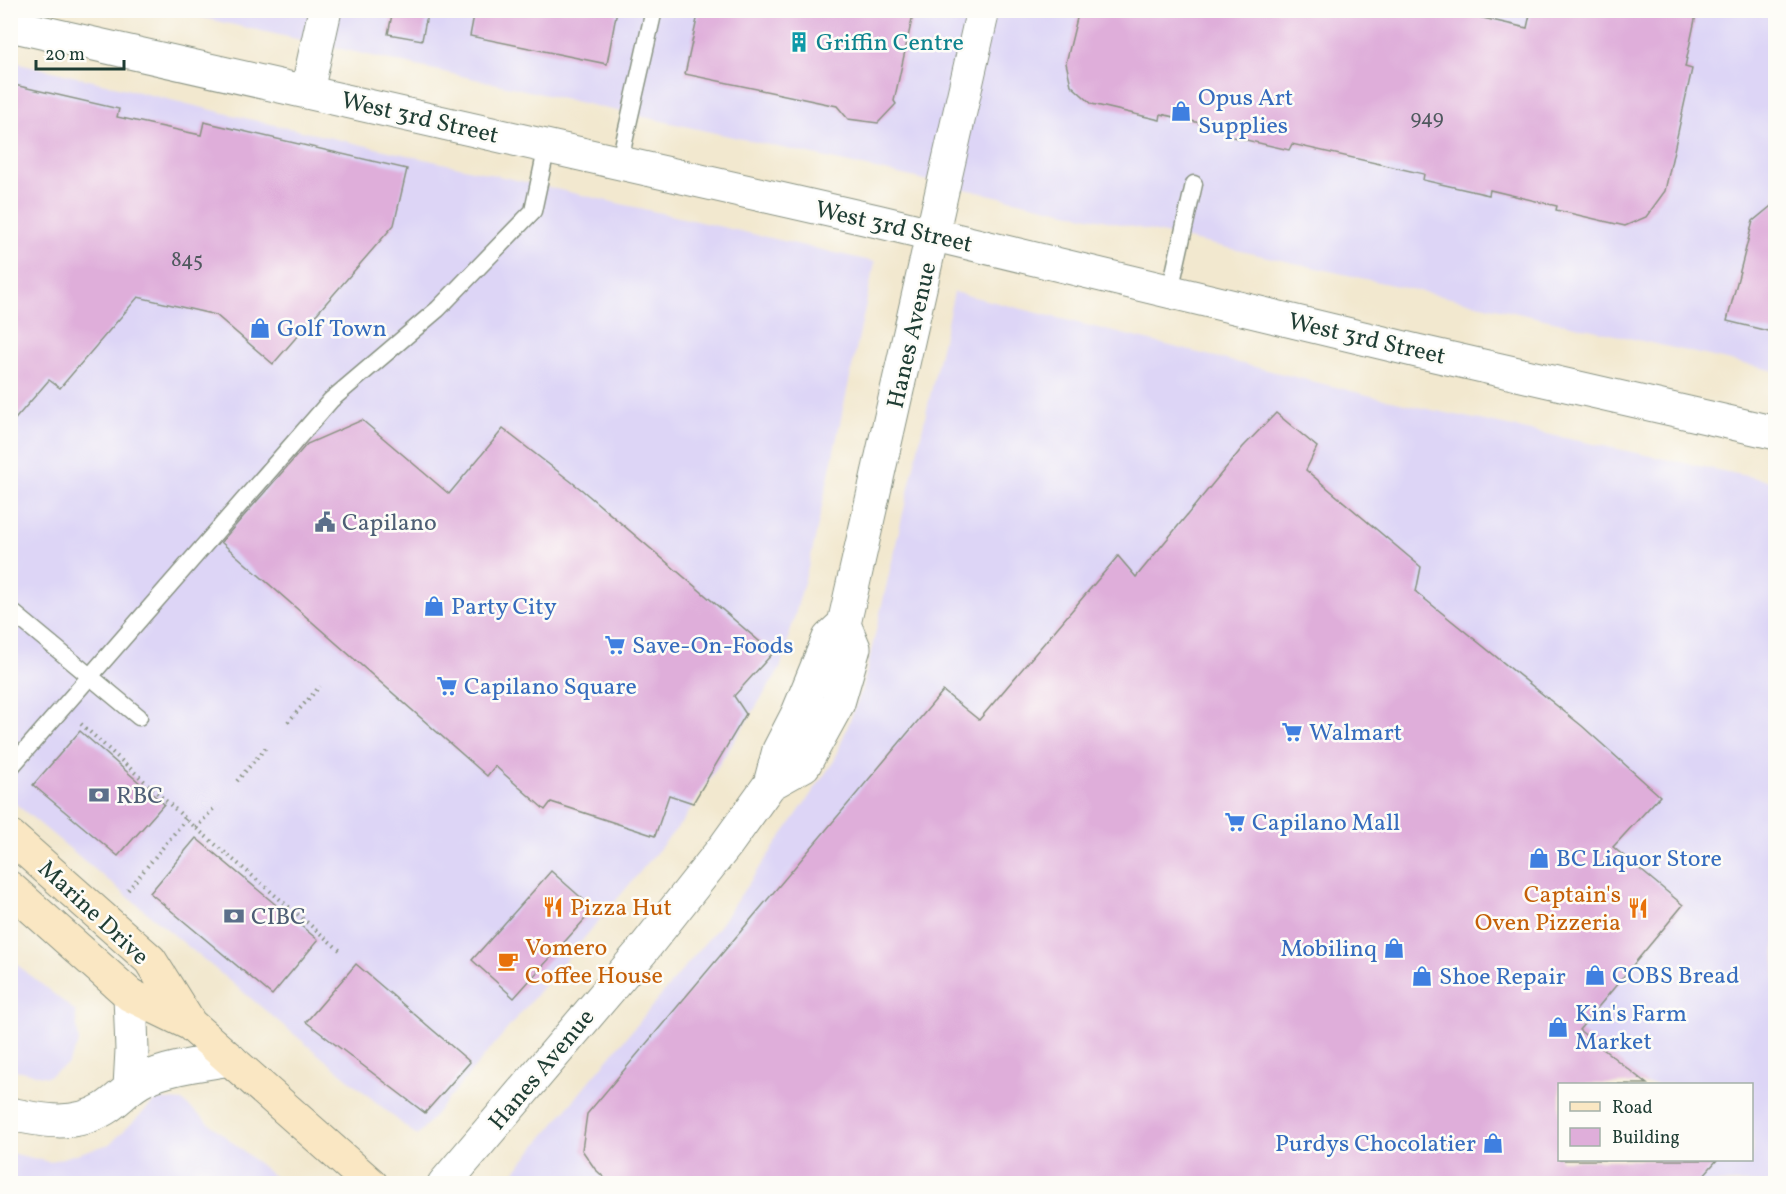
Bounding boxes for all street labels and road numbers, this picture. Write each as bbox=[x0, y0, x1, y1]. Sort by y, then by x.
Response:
street label: West 3rd Street bbox=[337, 84, 502, 154]
street label: West 3rd Street bbox=[811, 193, 976, 263]
street label: Hanes Avenue bbox=[880, 259, 946, 412]
street label: West 3rd Street bbox=[1284, 305, 1449, 375]
street label: Marine Drive bbox=[30, 853, 156, 974]
street label: Hanes Avenue bbox=[482, 1002, 604, 1138]

